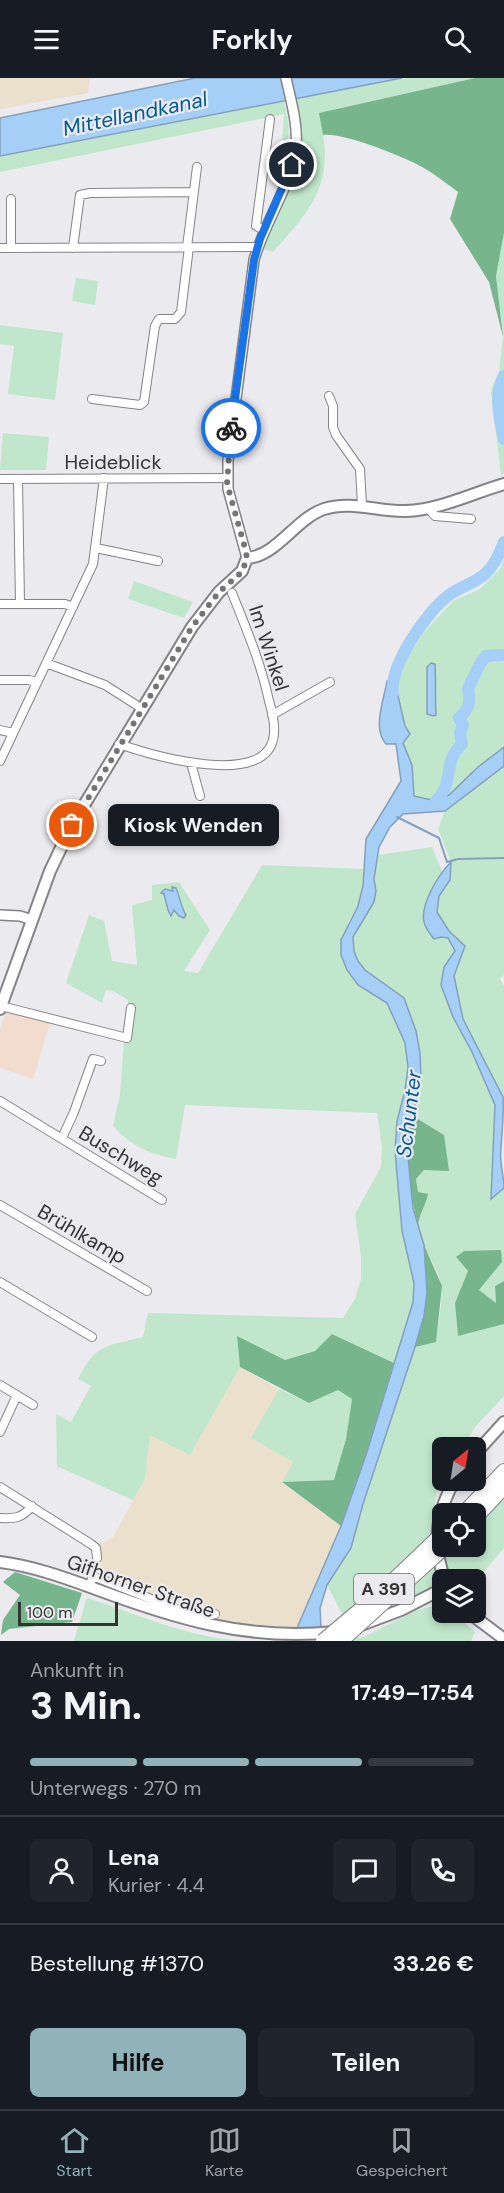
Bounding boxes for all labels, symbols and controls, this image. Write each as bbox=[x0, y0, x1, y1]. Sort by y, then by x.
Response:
text: Forkly bbox=[212, 22, 292, 57]
icon: menu bbox=[30, 23, 63, 56]
icon: search bbox=[441, 23, 474, 56]
water label: Mittellandkanal bbox=[60, 85, 210, 143]
pin bbox=[266, 139, 317, 190]
icon: home bbox=[275, 148, 308, 181]
courier bbox=[201, 398, 261, 458]
icon: bike bbox=[215, 412, 248, 445]
street label: Heideblick bbox=[65, 449, 161, 475]
street label: Im Winkel bbox=[243, 602, 295, 694]
pin bbox=[46, 799, 97, 850]
callout: Kiosk Wenden bbox=[108, 804, 279, 846]
icon: bag bbox=[55, 808, 88, 841]
text: Kiosk Wenden bbox=[124, 812, 263, 838]
water label: Schunter bbox=[390, 1067, 428, 1159]
street label: Buschweg bbox=[74, 1120, 168, 1190]
street label: Brühlkamp bbox=[33, 1198, 131, 1270]
north arrow bbox=[432, 1437, 486, 1491]
map controls bbox=[432, 1437, 486, 1623]
button: locate bbox=[432, 1503, 486, 1557]
street label: Gifhorner Straße bbox=[63, 1548, 219, 1624]
button: layers bbox=[432, 1569, 486, 1623]
road number: A 391 bbox=[354, 1574, 414, 1604]
scale bar bbox=[18, 1599, 118, 1626]
text: 100 m bbox=[27, 1602, 72, 1623]
text: Ankunft in bbox=[30, 1657, 124, 1683]
text: 17:49–17:54 bbox=[352, 1678, 474, 1707]
text: 3 Min. bbox=[30, 1680, 142, 1731]
text: Unterwegs · 270 m bbox=[30, 1775, 201, 1801]
button: person bbox=[30, 1839, 93, 1902]
button: chat bbox=[333, 1839, 396, 1902]
button: phone bbox=[411, 1839, 474, 1902]
text: Lena bbox=[108, 1843, 160, 1872]
text: Kurier · 4.4 bbox=[108, 1872, 205, 1898]
text: Bestellung #1370 bbox=[30, 1949, 204, 1978]
text: 33.26 € bbox=[393, 1949, 474, 1978]
button: Hilfe bbox=[30, 2028, 246, 2097]
button: Teilen bbox=[258, 2028, 474, 2097]
tab: Start bbox=[56, 2124, 93, 2181]
tab: Karte bbox=[205, 2124, 244, 2181]
tab: Gespeichert bbox=[356, 2124, 448, 2181]

